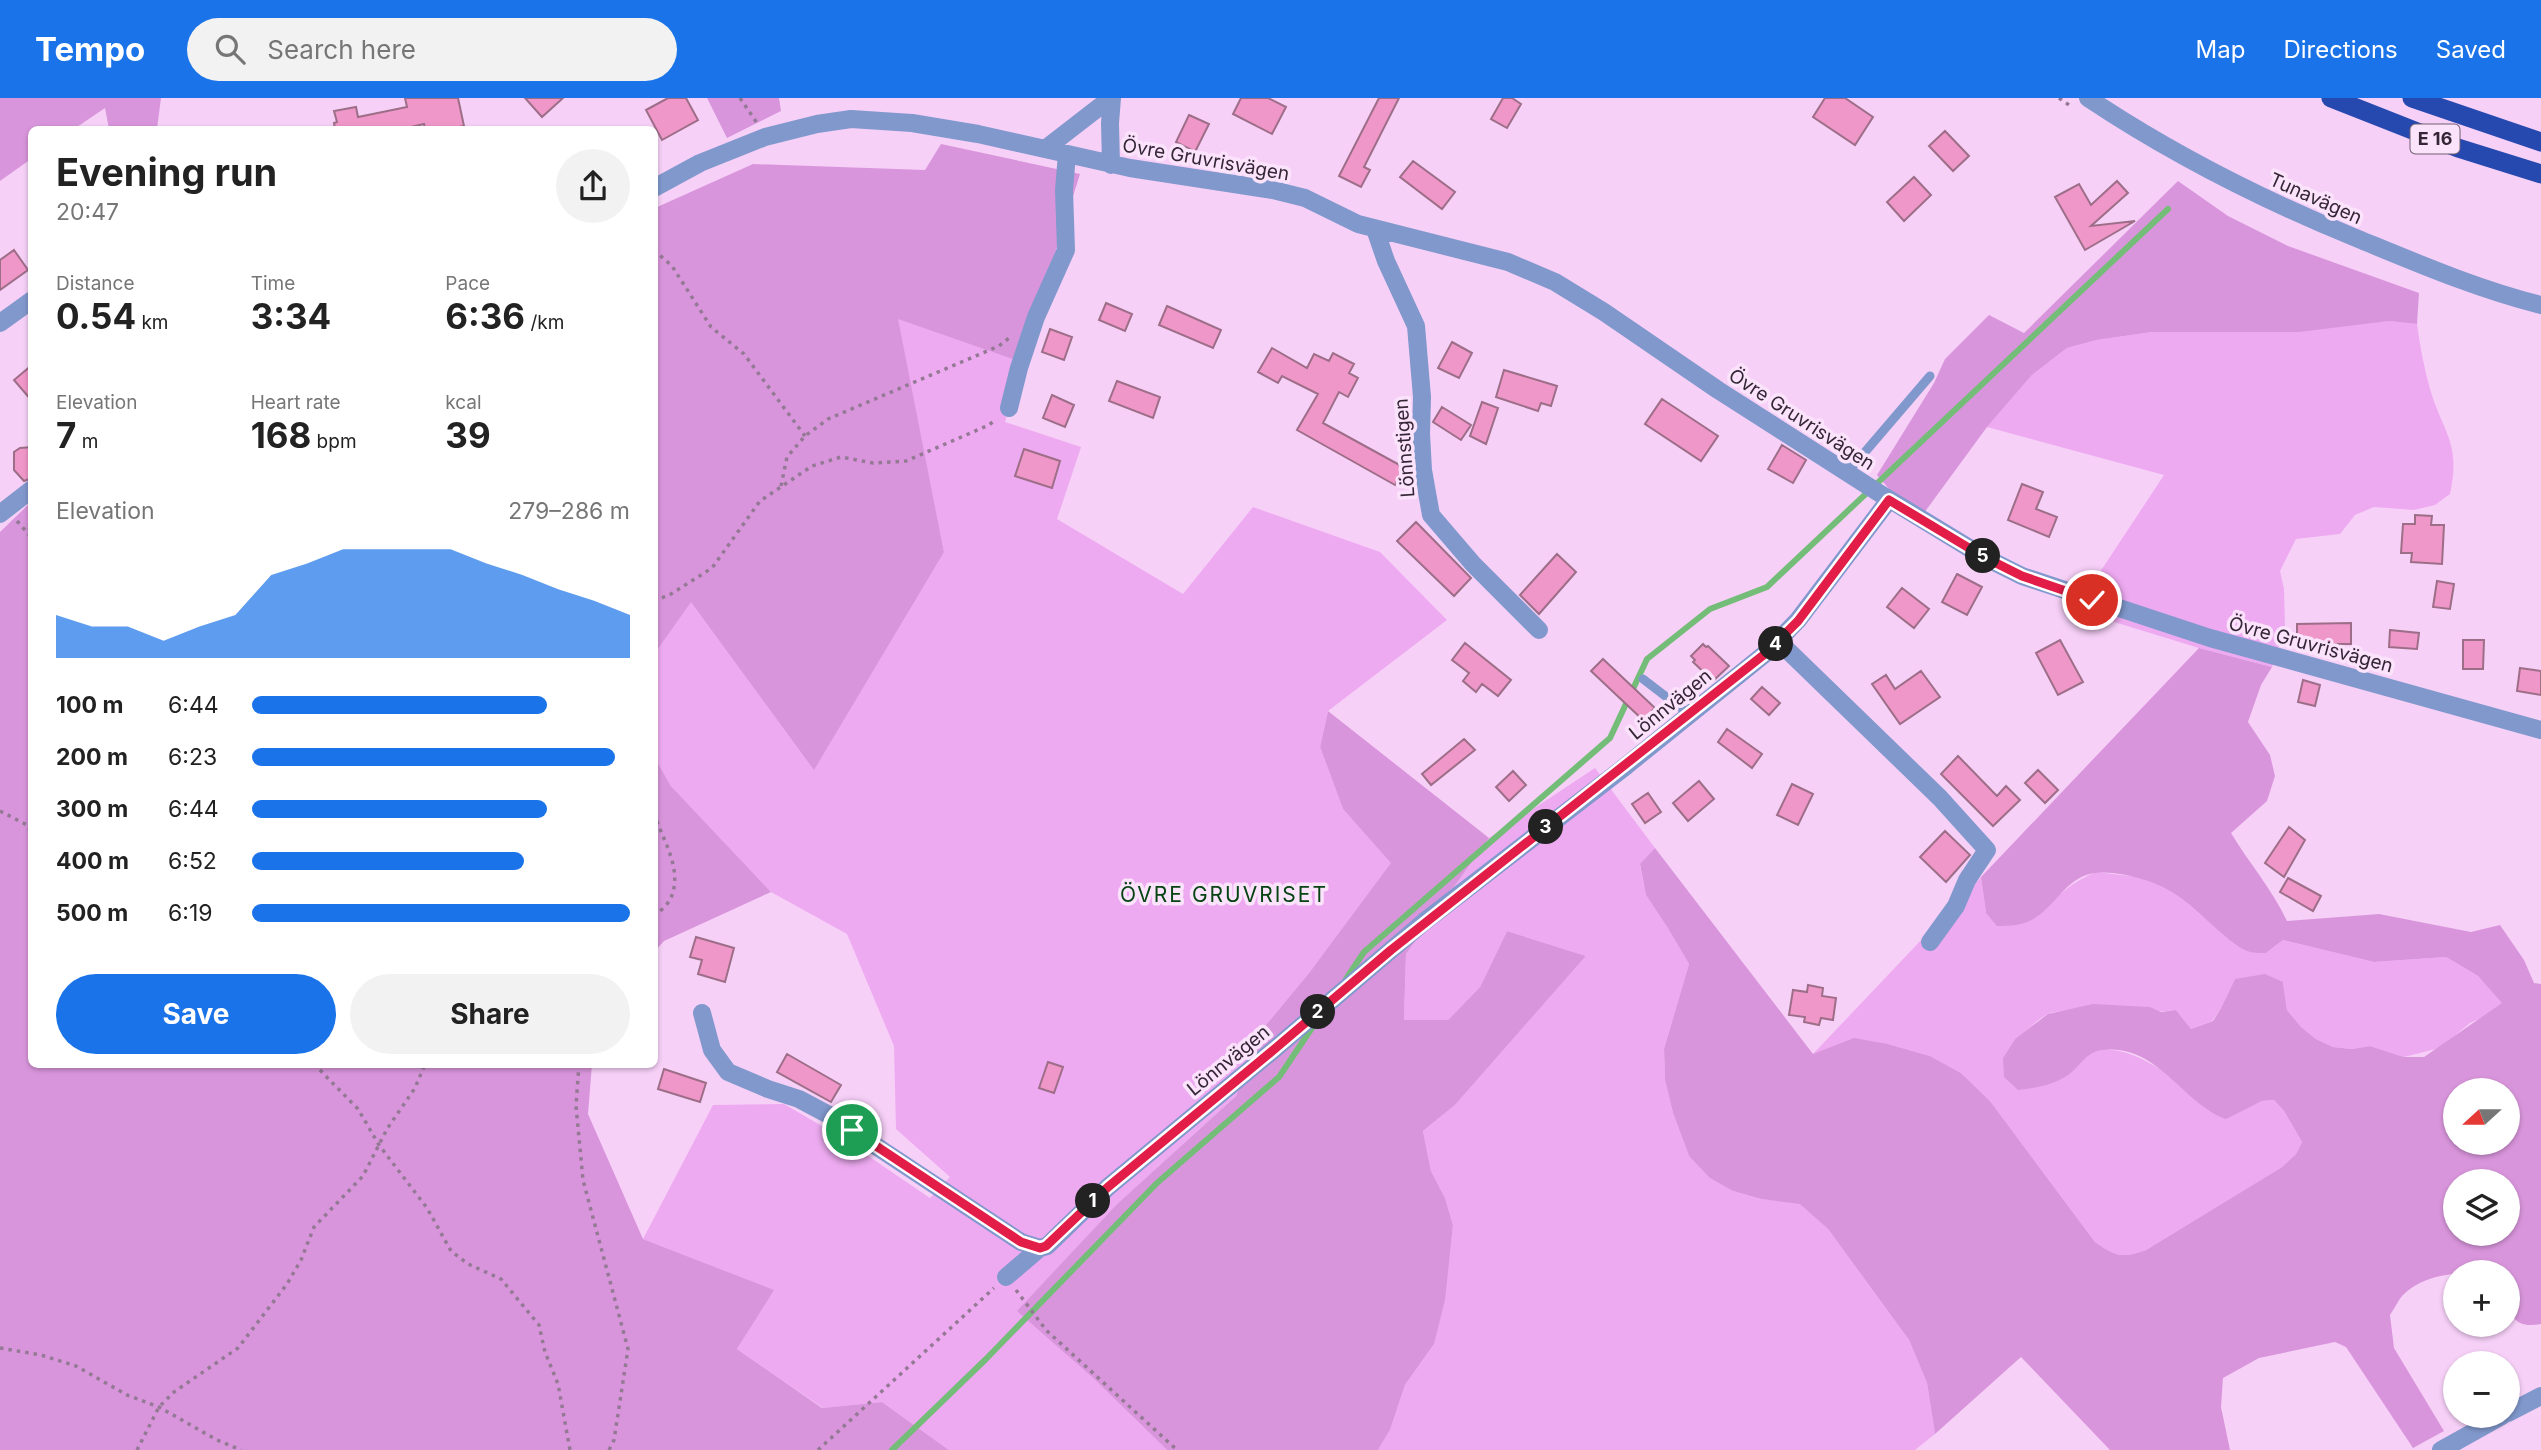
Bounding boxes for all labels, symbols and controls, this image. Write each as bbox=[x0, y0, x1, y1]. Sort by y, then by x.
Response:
search box bbox=[187, 18, 677, 81]
text: Tempo bbox=[35, 29, 145, 69]
icon: search bbox=[211, 30, 249, 68]
text: Search here bbox=[267, 34, 416, 65]
text: Map bbox=[2196, 35, 2245, 64]
text: Directions bbox=[2283, 35, 2398, 64]
text: Saved bbox=[2436, 35, 2506, 64]
road number: E 16 bbox=[2410, 124, 2460, 154]
street label: Övre Gruvrisvägen bbox=[1121, 133, 1291, 185]
text: Evening run bbox=[56, 149, 277, 195]
button: share bbox=[556, 149, 630, 223]
street label: Tunavägen bbox=[2266, 168, 2366, 229]
text: 20:47 bbox=[56, 198, 119, 226]
text: Distance bbox=[56, 272, 134, 295]
text: Time bbox=[251, 272, 295, 295]
text: Pace bbox=[445, 272, 490, 295]
text: 0.54 bbox=[56, 295, 136, 337]
text: 3:34 bbox=[251, 295, 331, 337]
text: 6:36 bbox=[445, 295, 525, 337]
text: km bbox=[136, 311, 169, 334]
text: /km bbox=[525, 311, 564, 334]
street label: Övre Gruvrisvägen bbox=[1725, 364, 1879, 475]
text: Elevation bbox=[56, 391, 137, 414]
text: Heart rate bbox=[251, 391, 341, 414]
text: kcal bbox=[445, 391, 482, 414]
street label: Lönnstigen bbox=[1390, 398, 1419, 498]
text: 7 bbox=[56, 414, 76, 456]
text: 168 bbox=[251, 414, 311, 456]
text: 39 bbox=[445, 414, 491, 456]
text: m bbox=[76, 430, 98, 453]
text: bpm bbox=[311, 430, 357, 453]
text: Elevation bbox=[56, 497, 155, 525]
text: 279–286 m bbox=[508, 497, 630, 525]
pin: 5 bbox=[1966, 538, 2000, 574]
text: 5 bbox=[1976, 544, 1989, 567]
pin bbox=[2062, 570, 2122, 630]
icon: check bbox=[2073, 581, 2111, 619]
street label: Övre Gruvrisvägen bbox=[2226, 612, 2395, 677]
pin: 4 bbox=[1758, 626, 1794, 662]
text: 4 bbox=[1769, 632, 1782, 655]
street label: Lönnvägen bbox=[1624, 664, 1716, 745]
text: 100 m bbox=[56, 691, 123, 719]
text: 6:44 bbox=[168, 691, 219, 719]
text: 200 m bbox=[56, 743, 128, 771]
text: 6:23 bbox=[168, 743, 217, 771]
text: 300 m bbox=[56, 795, 128, 823]
text: 6:44 bbox=[168, 795, 219, 823]
pin: 3 bbox=[1528, 810, 1564, 844]
text: 3 bbox=[1539, 815, 1552, 838]
text: 400 m bbox=[56, 847, 129, 875]
text: 6:52 bbox=[168, 847, 217, 875]
district label: ÖVRE GRUVRISET bbox=[1120, 882, 1328, 907]
text: 500 m bbox=[56, 899, 128, 927]
text: 6:19 bbox=[168, 899, 213, 927]
button: Save bbox=[56, 974, 336, 1054]
button: Share bbox=[350, 974, 630, 1054]
pin: 2 bbox=[1300, 995, 1336, 1030]
text: 2 bbox=[1312, 1000, 1323, 1023]
street label: Lönnvägen bbox=[1182, 1020, 1274, 1101]
north arrow bbox=[2443, 1078, 2520, 1155]
map controls bbox=[2443, 1078, 2520, 1428]
pin bbox=[822, 1100, 882, 1160]
icon: arrive bbox=[833, 1111, 871, 1149]
button: layers bbox=[2443, 1169, 2520, 1246]
pin: 1 bbox=[1076, 1184, 1110, 1218]
text: 1 bbox=[1088, 1189, 1097, 1212]
button: + bbox=[2443, 1260, 2520, 1337]
button: − bbox=[2443, 1351, 2520, 1428]

